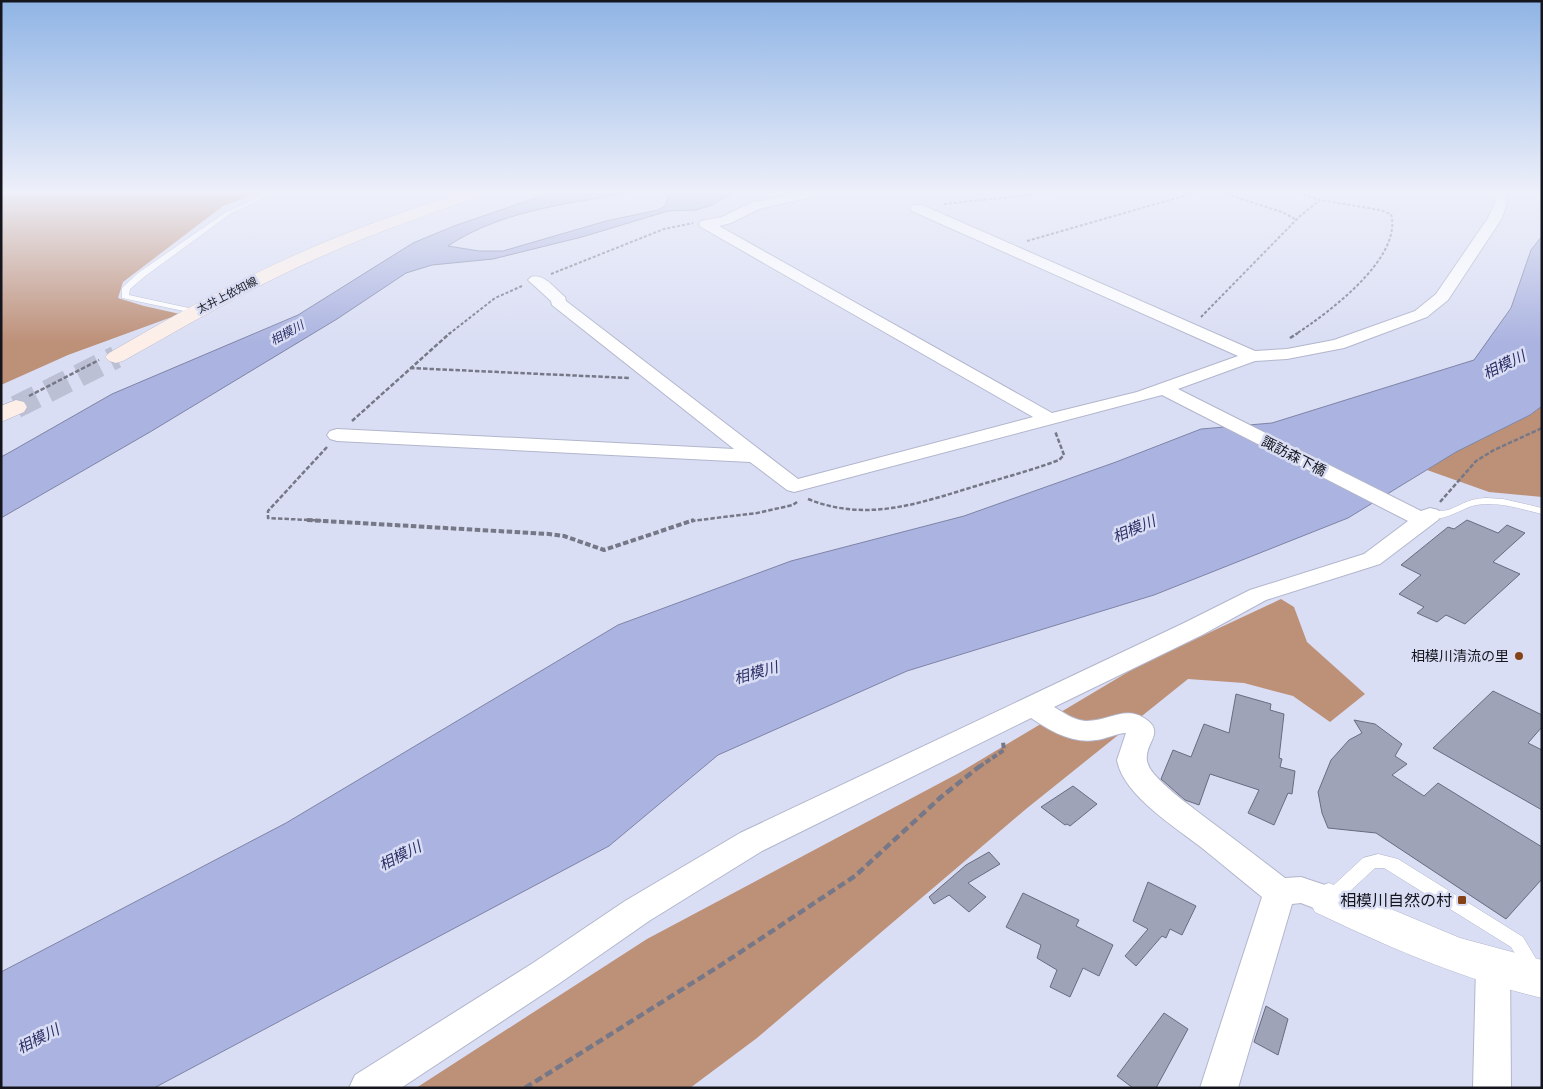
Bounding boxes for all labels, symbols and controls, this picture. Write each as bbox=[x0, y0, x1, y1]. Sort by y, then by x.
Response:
street label: 太井上依知線 bbox=[194, 274, 259, 315]
water label: 相模川 bbox=[267, 316, 307, 347]
water label: 相模川 bbox=[1479, 345, 1530, 382]
street label: 諏訪森下橋 bbox=[1259, 432, 1329, 479]
water label: 相模川 bbox=[1109, 510, 1160, 545]
place label: 相模川清流の里 bbox=[1411, 647, 1509, 664]
marker: 相模川清流の里 bbox=[1513, 650, 1525, 662]
water label: 相模川 bbox=[732, 657, 782, 687]
water label: 相模川 bbox=[375, 836, 425, 873]
place label: 相模川自然の村 bbox=[1340, 890, 1452, 909]
marker: 相模川自然の村 bbox=[1456, 894, 1468, 906]
water label: 相模川 bbox=[13, 1019, 63, 1056]

